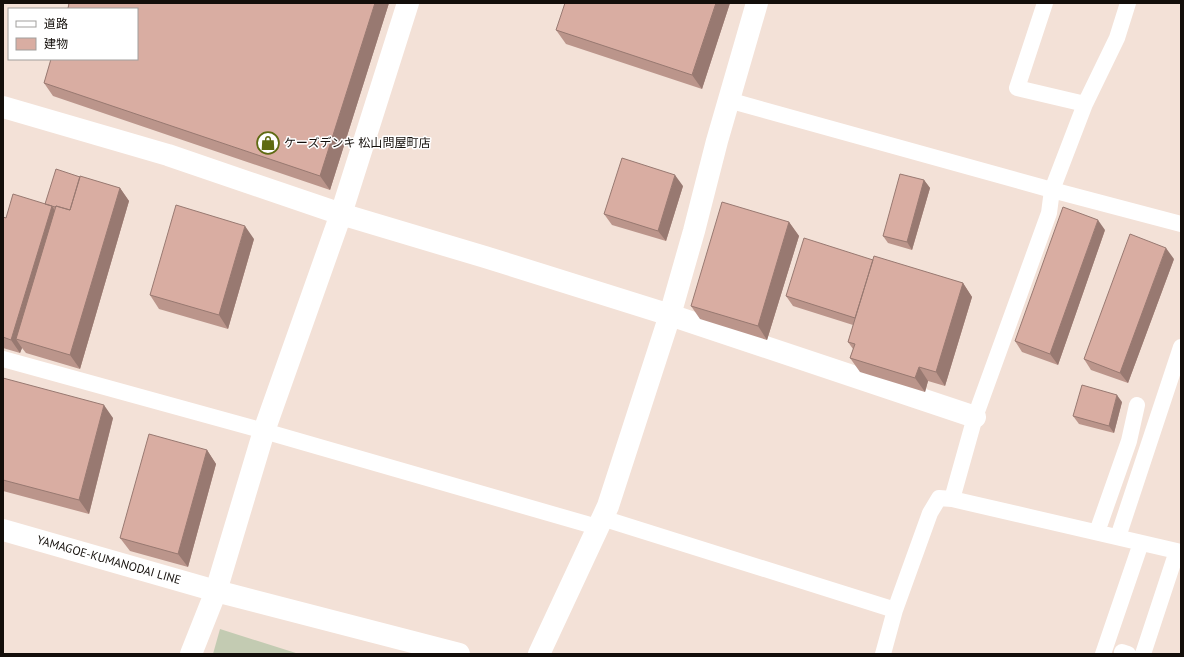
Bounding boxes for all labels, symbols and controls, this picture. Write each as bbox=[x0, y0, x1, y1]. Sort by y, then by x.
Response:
legend bbox=[8, 8, 138, 60]
text: 道路 bbox=[44, 16, 68, 31]
text: 建物 bbox=[44, 36, 68, 51]
shop icon: ケーズデンキ 松山問屋町店 bbox=[255, 130, 281, 156]
place label: ケーズデンキ 松山問屋町店 bbox=[284, 135, 431, 150]
street label: YAMAGOE-KUMANODAI LINE bbox=[36, 532, 183, 587]

